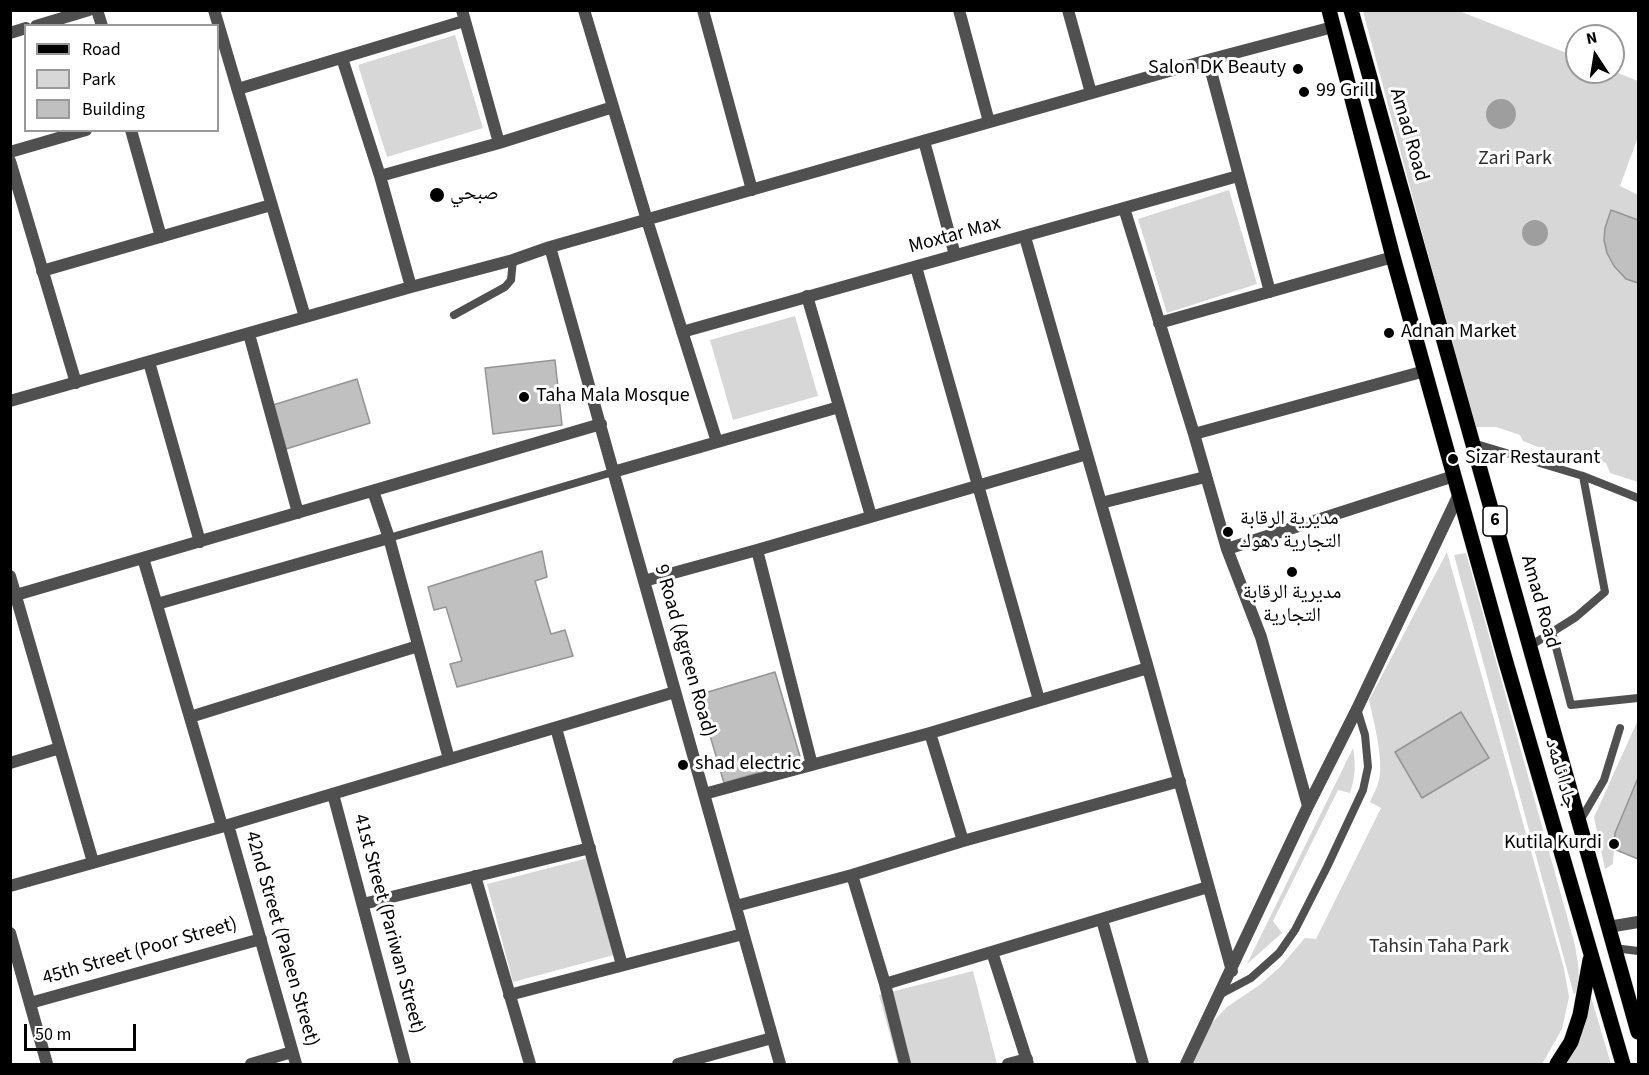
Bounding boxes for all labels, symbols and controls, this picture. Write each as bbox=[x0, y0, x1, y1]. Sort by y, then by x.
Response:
legend bbox=[24, 24, 219, 132]
north arrow bbox=[1565, 24, 1625, 84]
text: N bbox=[1584, 26, 1599, 50]
text: Road bbox=[82, 37, 121, 62]
place label: Salon DK Beauty bbox=[1148, 57, 1286, 81]
marker: Salon DK Beauty bbox=[1291, 62, 1305, 76]
text: Park bbox=[82, 67, 116, 92]
place label: 99 Grill bbox=[1316, 80, 1374, 104]
marker: 99 Grill bbox=[1297, 85, 1311, 99]
street label: Amad Road bbox=[1383, 86, 1433, 184]
text: Building bbox=[82, 97, 145, 122]
park label: Zari Park bbox=[1478, 148, 1552, 172]
place label: صبحي bbox=[450, 183, 499, 207]
marker: صبحي bbox=[428, 186, 446, 204]
street label: Moxtar Max bbox=[906, 212, 1004, 260]
place label: Adnan Market bbox=[1401, 321, 1516, 345]
marker: Adnan Market bbox=[1382, 326, 1396, 340]
place label: Taha Mala Mosque bbox=[536, 385, 690, 409]
marker: Taha Mala Mosque bbox=[517, 390, 531, 404]
place label: Sizar Restaurant bbox=[1465, 447, 1600, 471]
marker: Sizar Restaurant bbox=[1446, 452, 1460, 466]
road number: 6 bbox=[1483, 506, 1507, 536]
place label: مديرية الرقابة التجارية دهوك bbox=[1240, 508, 1341, 555]
marker: مديرية الرقابة التجارية دهوك bbox=[1221, 525, 1235, 539]
street label: Amad Road bbox=[1514, 553, 1564, 651]
street label: 9 Road (Agreen Road) bbox=[648, 562, 720, 740]
marker: مديرية الرقابة التجارية bbox=[1285, 565, 1299, 579]
place label: مديرية الرقابة التجارية bbox=[1243, 582, 1341, 629]
street label: جادا ئامەد bbox=[1539, 736, 1581, 812]
place label: shad electric bbox=[695, 753, 801, 777]
marker: shad electric bbox=[676, 758, 690, 772]
street label: 41st Street (Pariwan Street) bbox=[347, 811, 429, 1037]
street label: 42nd Street (Paleen Street) bbox=[239, 829, 323, 1049]
place label: Kutila Kurdi bbox=[1504, 832, 1602, 856]
marker: Kutila Kurdi bbox=[1607, 837, 1621, 851]
street label: 45th Street (Poor Street) bbox=[40, 913, 240, 991]
park label: Tahsin Taha Park bbox=[1369, 936, 1509, 960]
scale bar bbox=[27, 1012, 140, 1050]
text: 50 m bbox=[35, 1022, 71, 1047]

